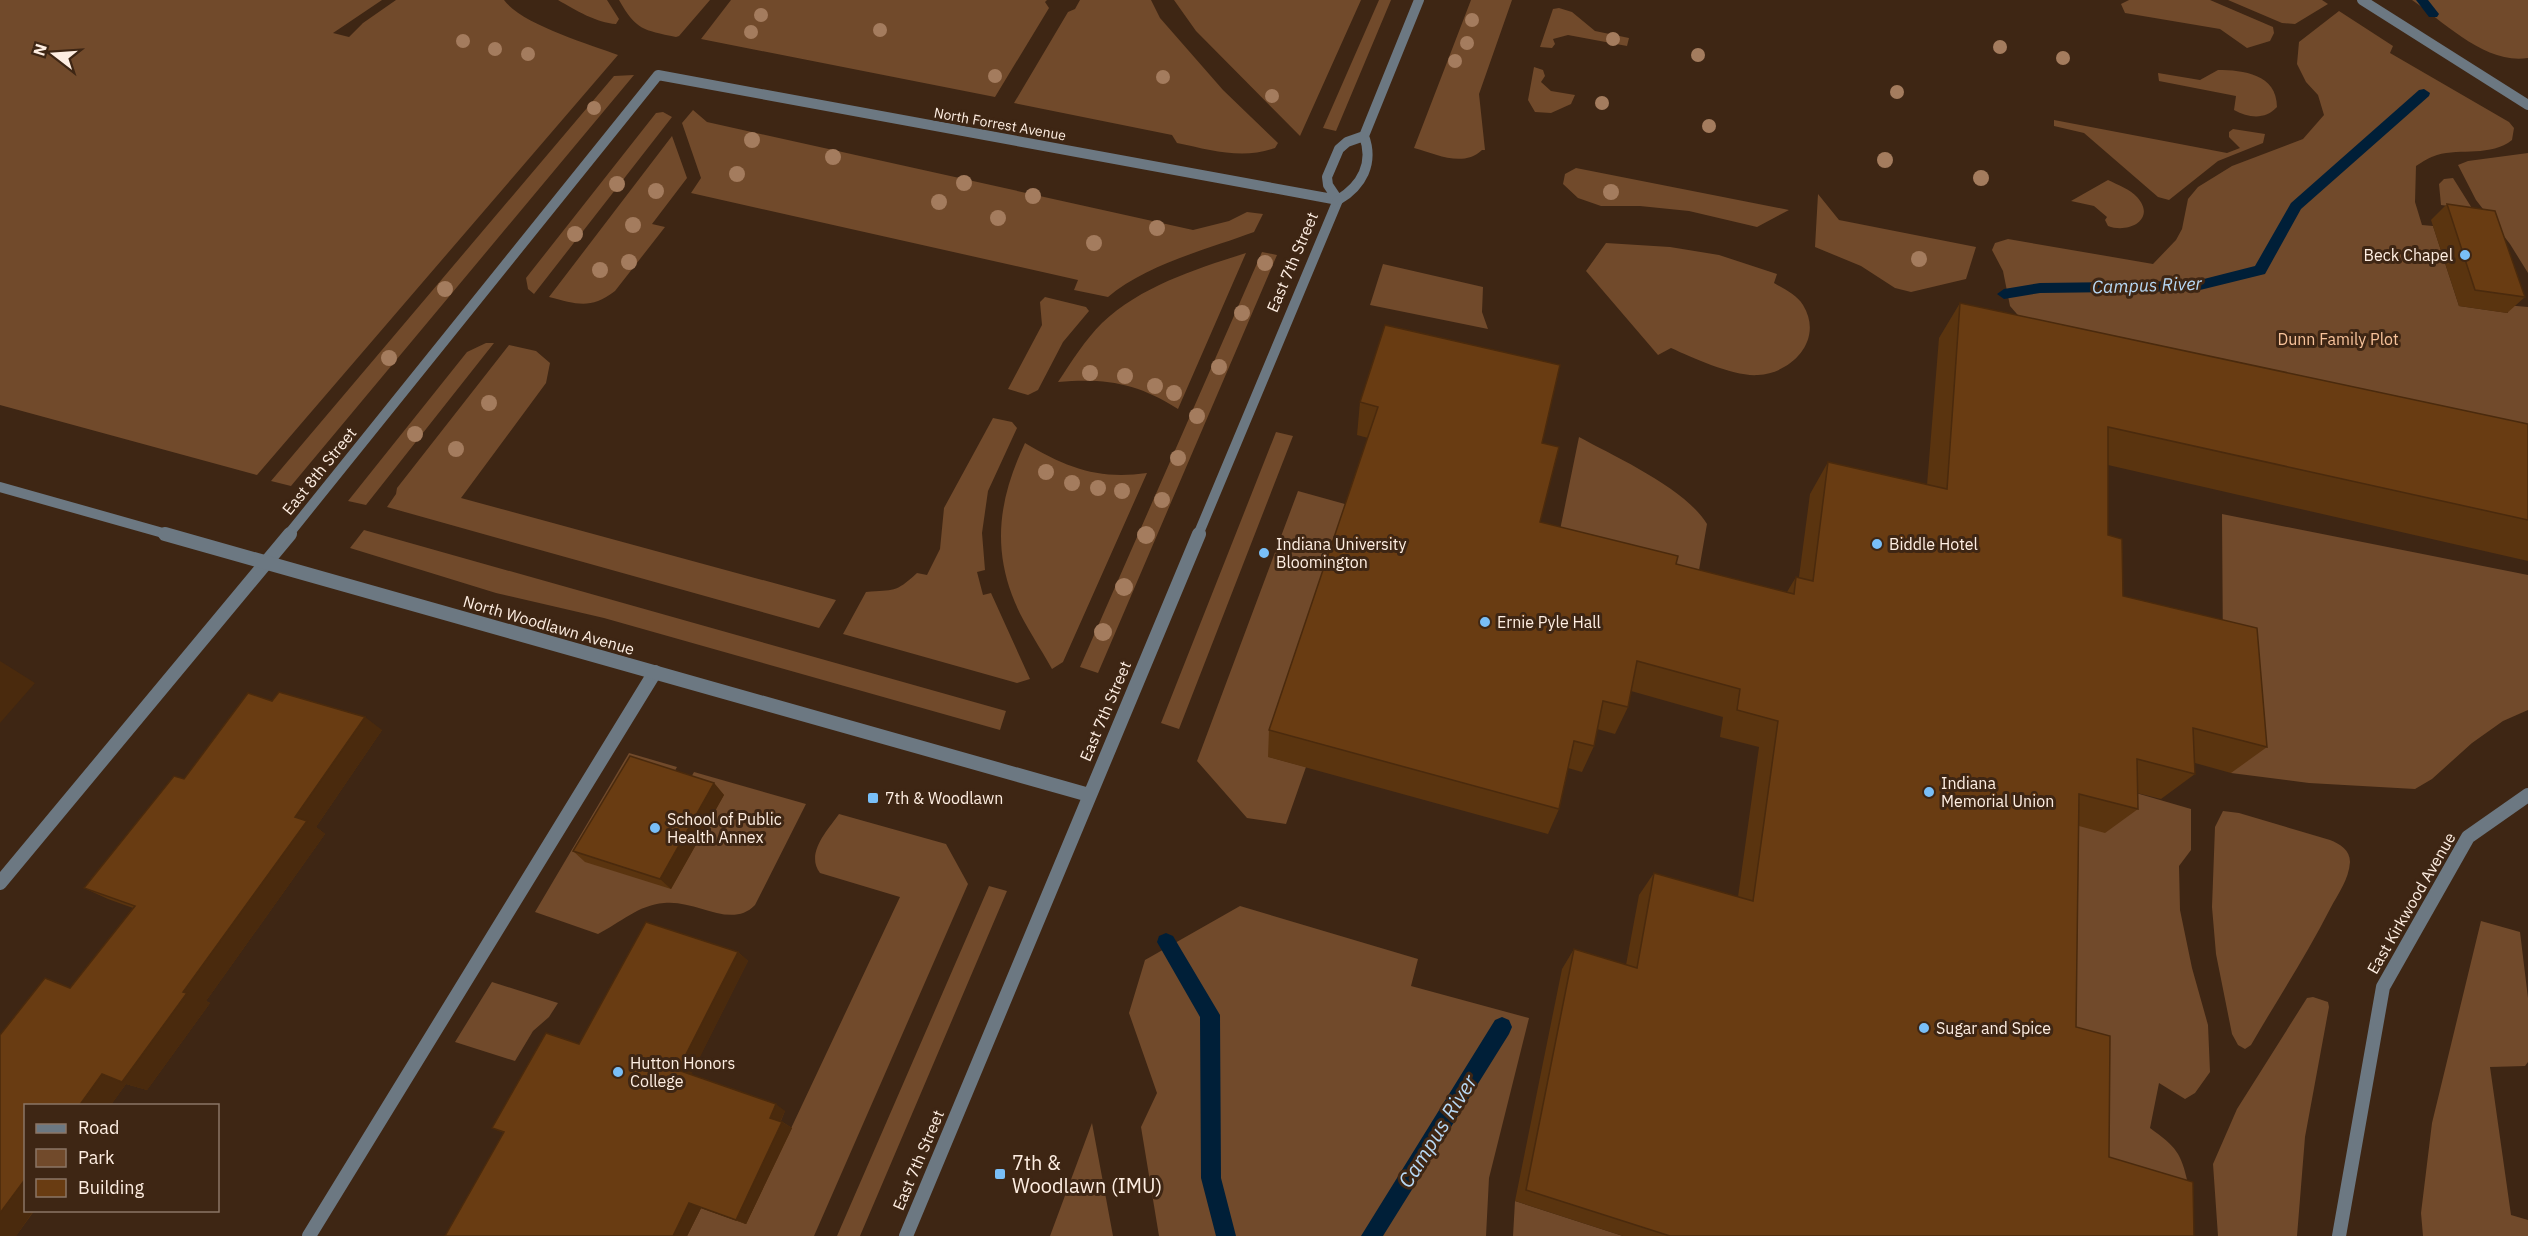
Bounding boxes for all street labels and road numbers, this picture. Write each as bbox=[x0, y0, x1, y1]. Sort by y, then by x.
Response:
street label: North Forrest Avenue bbox=[932, 104, 1068, 145]
street label: East 7th Street bbox=[1262, 209, 1322, 315]
street label: East 8th Street bbox=[278, 423, 360, 519]
street label: North Woodlawn Avenue bbox=[461, 591, 637, 659]
street label: East 7th Street bbox=[1075, 658, 1135, 764]
street label: East Kirkwood Avenue bbox=[2362, 829, 2460, 977]
street label: East 7th Street bbox=[888, 1107, 948, 1213]

